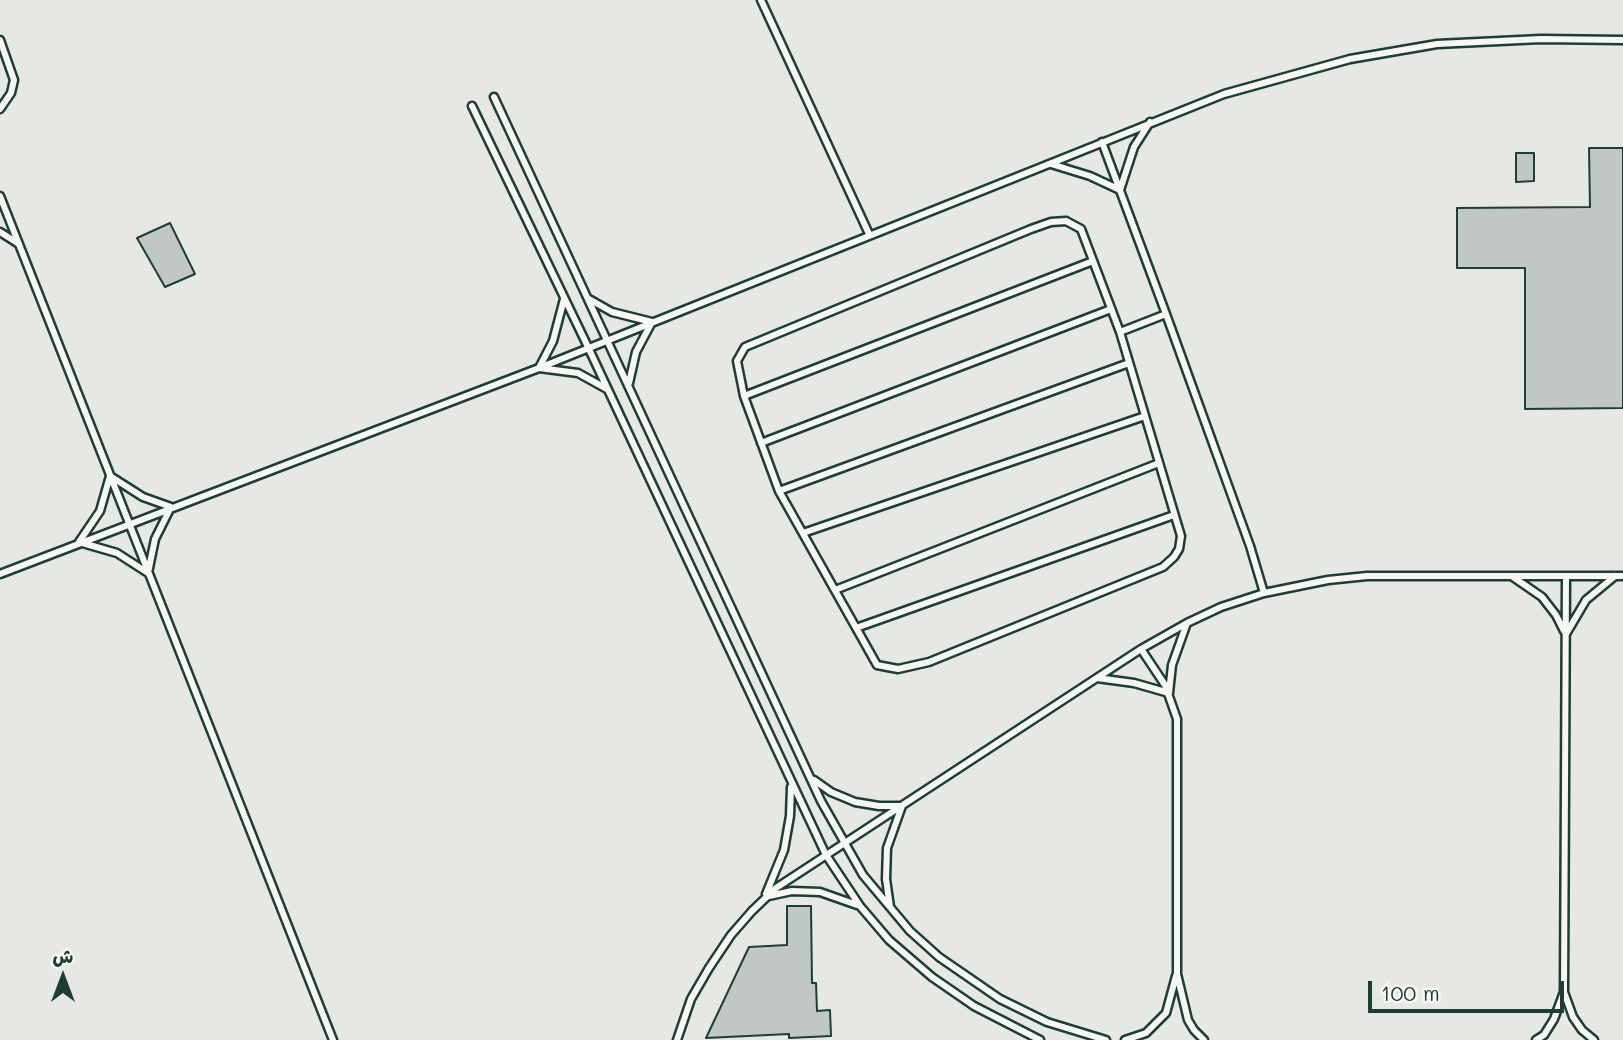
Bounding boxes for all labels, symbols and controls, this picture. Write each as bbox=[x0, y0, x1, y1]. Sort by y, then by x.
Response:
north arrow bbox=[28, 942, 98, 1012]
text: ش bbox=[53, 943, 73, 968]
scale bar bbox=[1371, 967, 1567, 1011]
text: 100 m bbox=[1381, 979, 1440, 1006]

